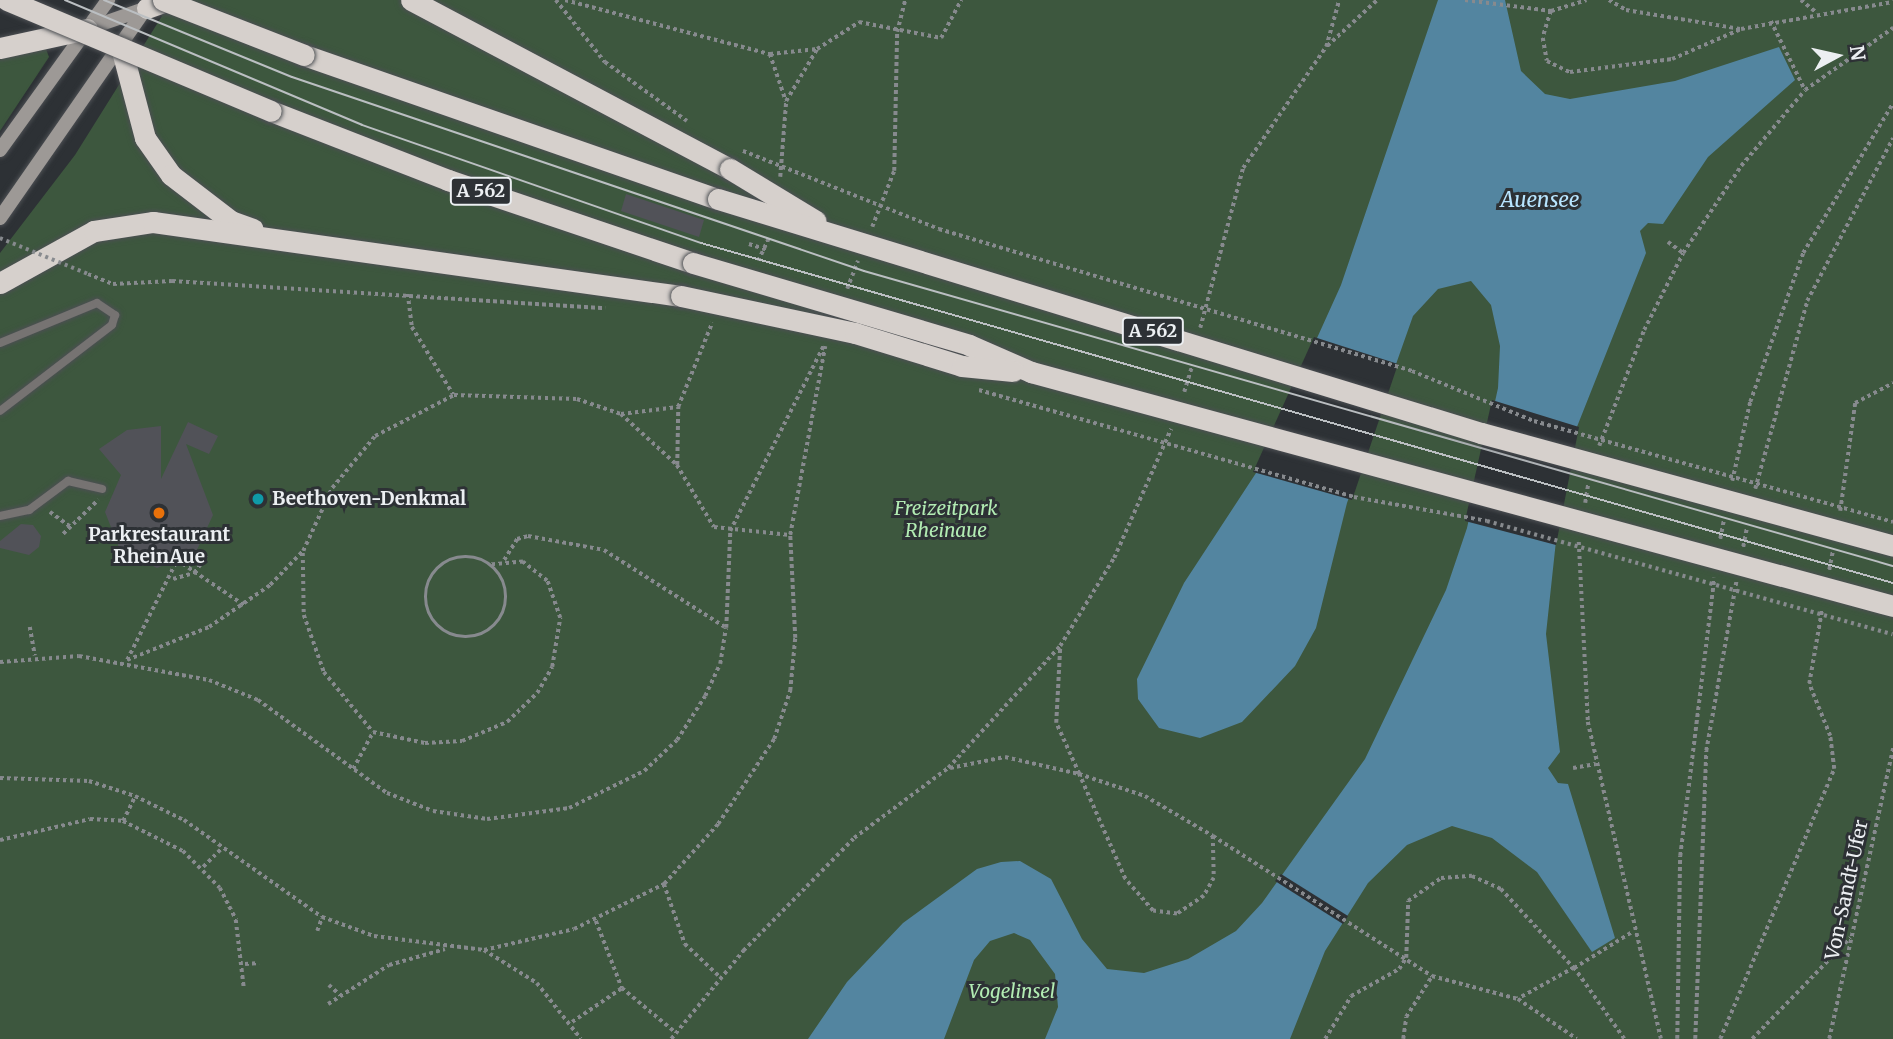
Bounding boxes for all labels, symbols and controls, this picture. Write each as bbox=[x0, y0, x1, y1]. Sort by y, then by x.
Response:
north arrow bbox=[1802, 21, 1872, 91]
text: N bbox=[1845, 44, 1871, 62]
road number: A 562 bbox=[449, 176, 512, 206]
water label: Auensee bbox=[1501, 187, 1579, 213]
road number: A 562 bbox=[1122, 316, 1184, 346]
place label: Beethoven-Denkmal bbox=[272, 488, 466, 510]
marker: Beethoven-Denkmal bbox=[250, 491, 266, 507]
park label: Freizeitpark Rheinaue bbox=[894, 498, 998, 542]
marker: Parkrestaurant RheinAue bbox=[151, 505, 167, 521]
place label: Parkrestaurant RheinAue bbox=[88, 524, 230, 568]
street label: Von-Sandt-Ufer bbox=[1821, 818, 1873, 962]
park label: Vogelinsel bbox=[969, 981, 1055, 1003]

